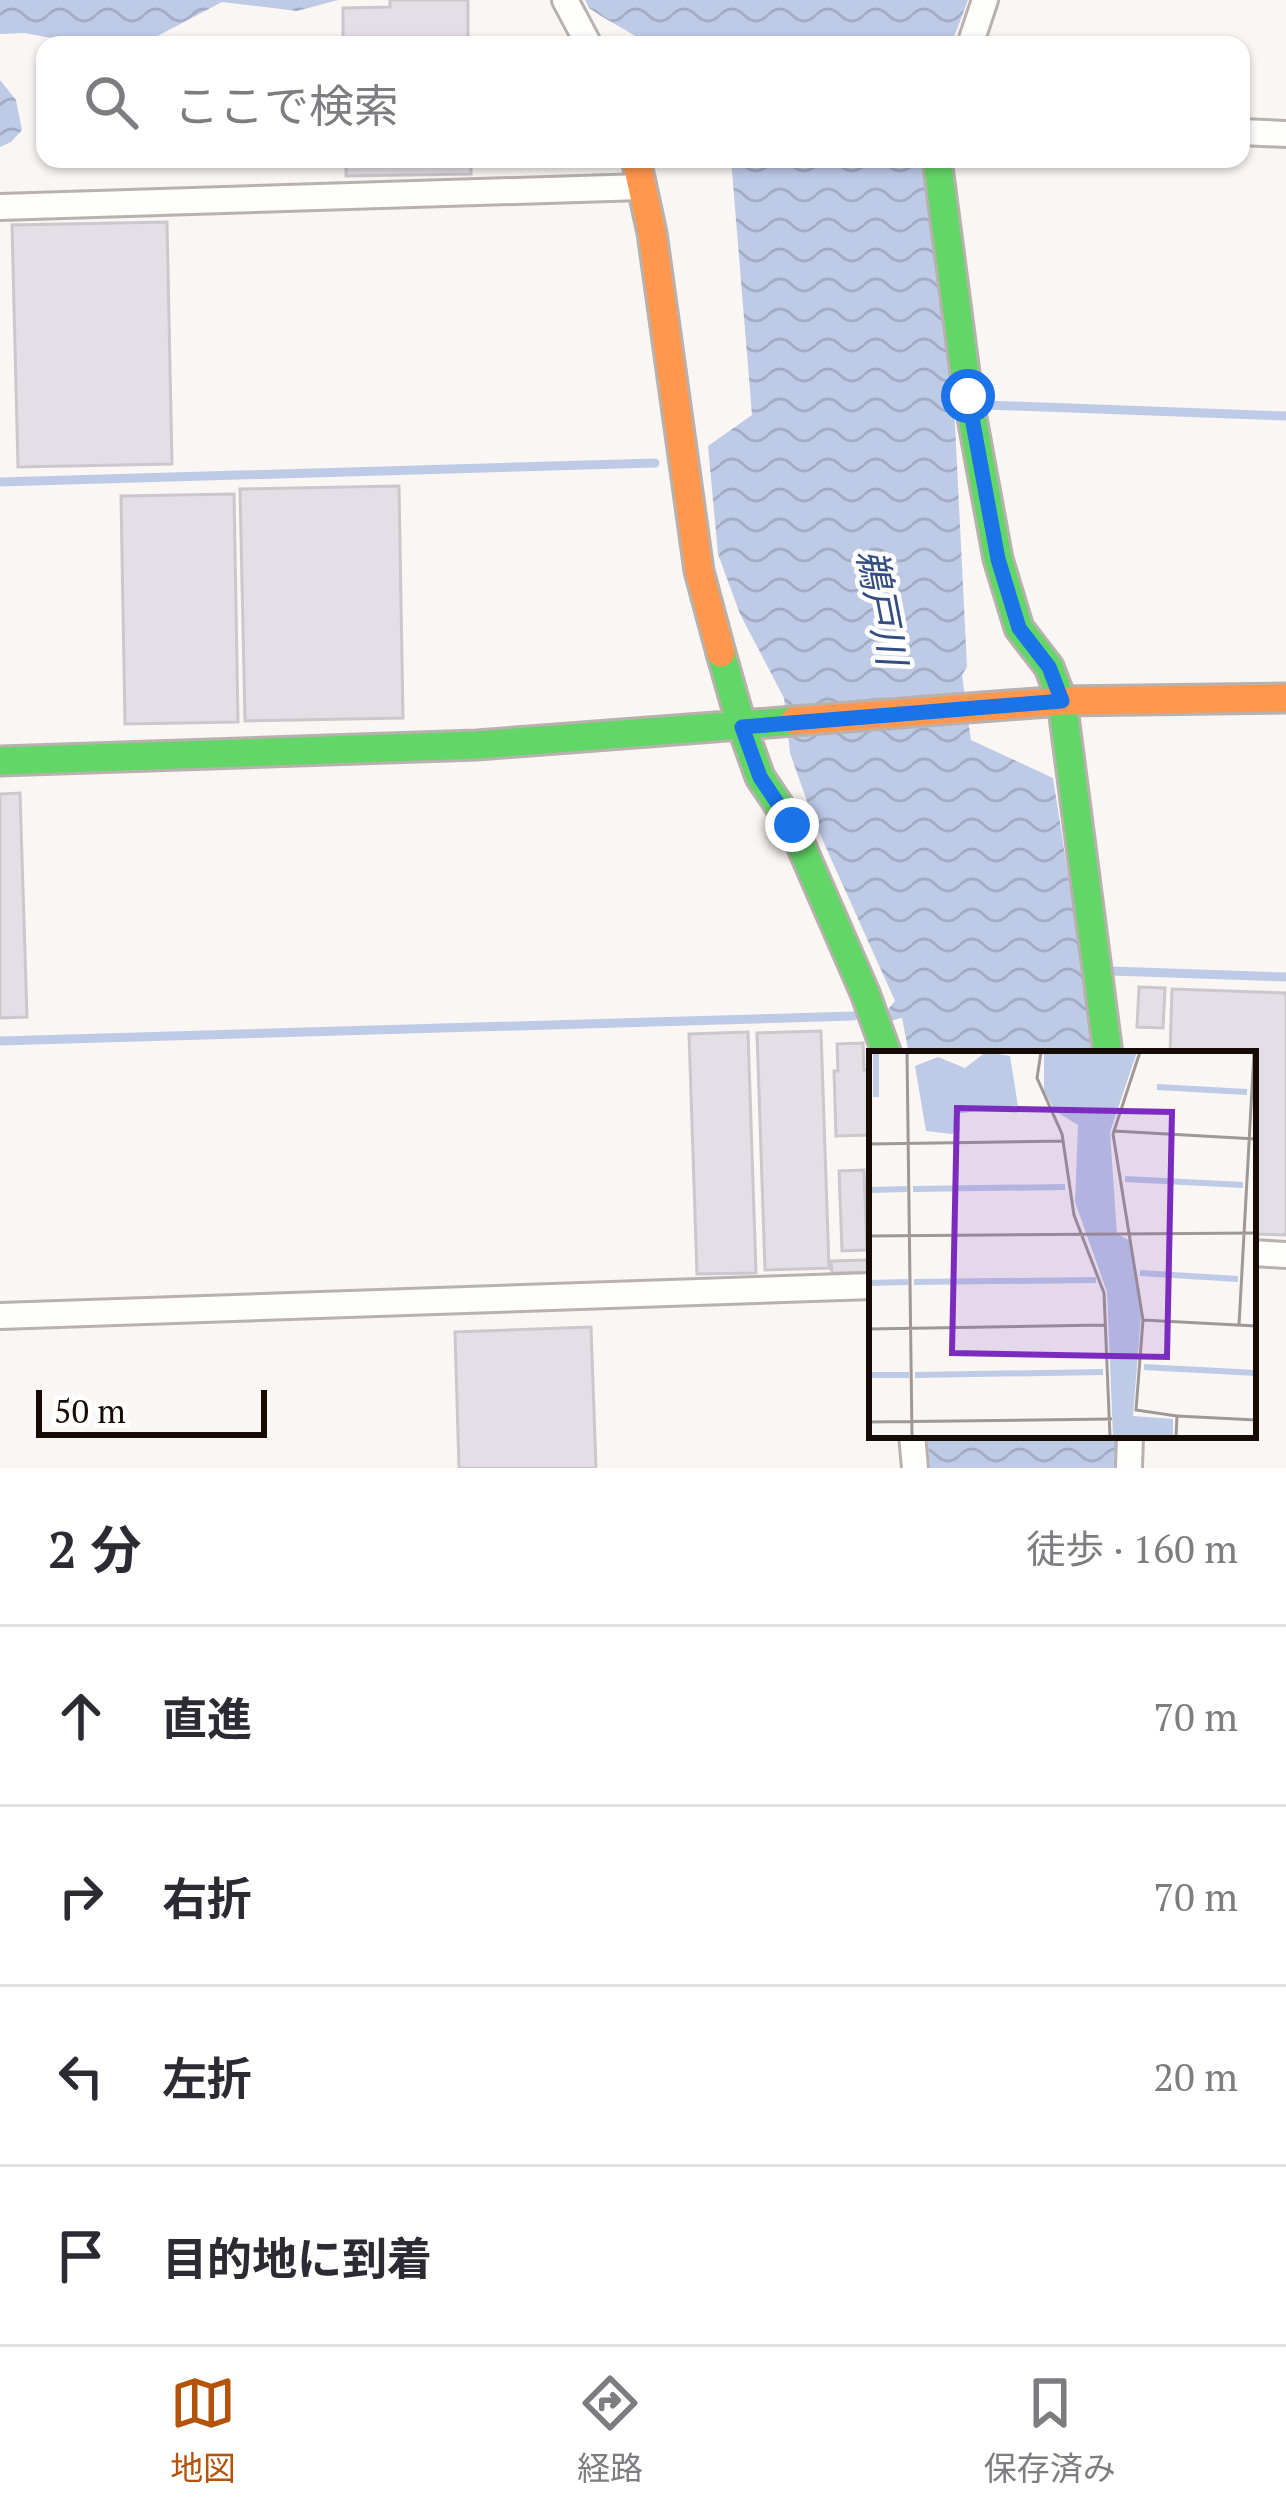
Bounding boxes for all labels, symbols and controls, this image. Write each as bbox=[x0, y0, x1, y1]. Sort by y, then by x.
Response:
search box bbox=[36, 36, 1250, 168]
icon: search bbox=[78, 69, 144, 135]
text: ここで検索 bbox=[174, 75, 399, 135]
route start bbox=[941, 369, 995, 423]
water label: 鵜戸川 bbox=[846, 544, 920, 673]
route end bbox=[765, 798, 819, 852]
inset map bbox=[869, 1051, 1256, 1438]
scale bar bbox=[36, 1384, 267, 1437]
text: 50 m bbox=[54, 1389, 126, 1432]
text: 2 分 bbox=[48, 1515, 142, 1583]
text: 徒歩 · 160 m bbox=[1026, 1522, 1238, 1574]
icon: ahead bbox=[48, 1683, 114, 1749]
text: 直進 bbox=[162, 1688, 252, 1748]
text: 70 m bbox=[1153, 1690, 1238, 1742]
icon: right bbox=[48, 1863, 114, 1929]
text: 右折 bbox=[162, 1868, 252, 1928]
text: 70 m bbox=[1153, 1870, 1238, 1922]
icon: left bbox=[48, 2043, 114, 2109]
text: 左折 bbox=[162, 2048, 252, 2108]
text: 20 m bbox=[1153, 2050, 1238, 2102]
icon: arrive bbox=[48, 2223, 114, 2289]
text: 目的地に到着 bbox=[162, 2228, 432, 2288]
tab: 地図 bbox=[170, 2370, 236, 2490]
tab: 経路 bbox=[577, 2370, 643, 2490]
tab: 保存済み bbox=[984, 2370, 1116, 2490]

